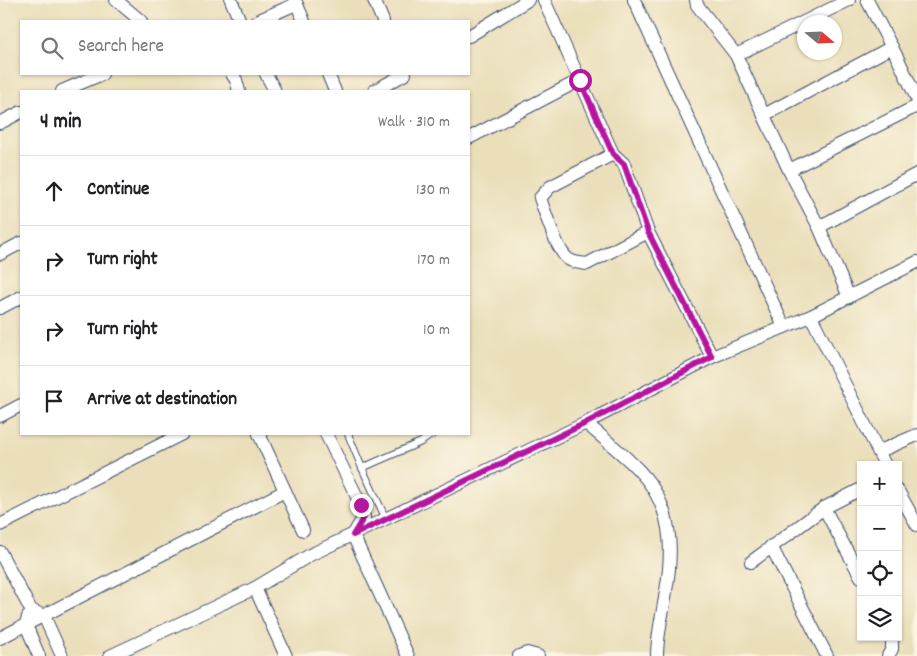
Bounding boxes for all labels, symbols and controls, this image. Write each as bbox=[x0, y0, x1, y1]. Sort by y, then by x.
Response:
north arrow bbox=[797, 15, 842, 60]
search box bbox=[20, 20, 470, 75]
icon: search bbox=[38, 34, 66, 62]
text: Search here bbox=[78, 34, 164, 61]
route start bbox=[569, 69, 592, 92]
text: 4 min bbox=[40, 108, 82, 138]
text: Walk · 310 m bbox=[378, 111, 450, 134]
icon: ahead bbox=[40, 177, 68, 205]
text: Continue bbox=[87, 177, 149, 204]
text: 130 m bbox=[416, 179, 450, 202]
icon: right bbox=[40, 247, 68, 275]
text: Turn right bbox=[87, 247, 158, 274]
text: 170 m bbox=[417, 249, 450, 272]
icon: right bbox=[40, 317, 68, 345]
text: Turn right bbox=[87, 317, 158, 344]
text: 10 m bbox=[423, 319, 450, 342]
icon: arrive bbox=[40, 387, 68, 415]
text: Arrive at destination bbox=[87, 387, 237, 414]
map controls bbox=[857, 461, 902, 641]
button: + bbox=[857, 461, 902, 506]
route end bbox=[350, 494, 373, 517]
button: − bbox=[857, 506, 902, 551]
button: locate bbox=[857, 551, 902, 596]
button: layers bbox=[857, 596, 902, 641]

